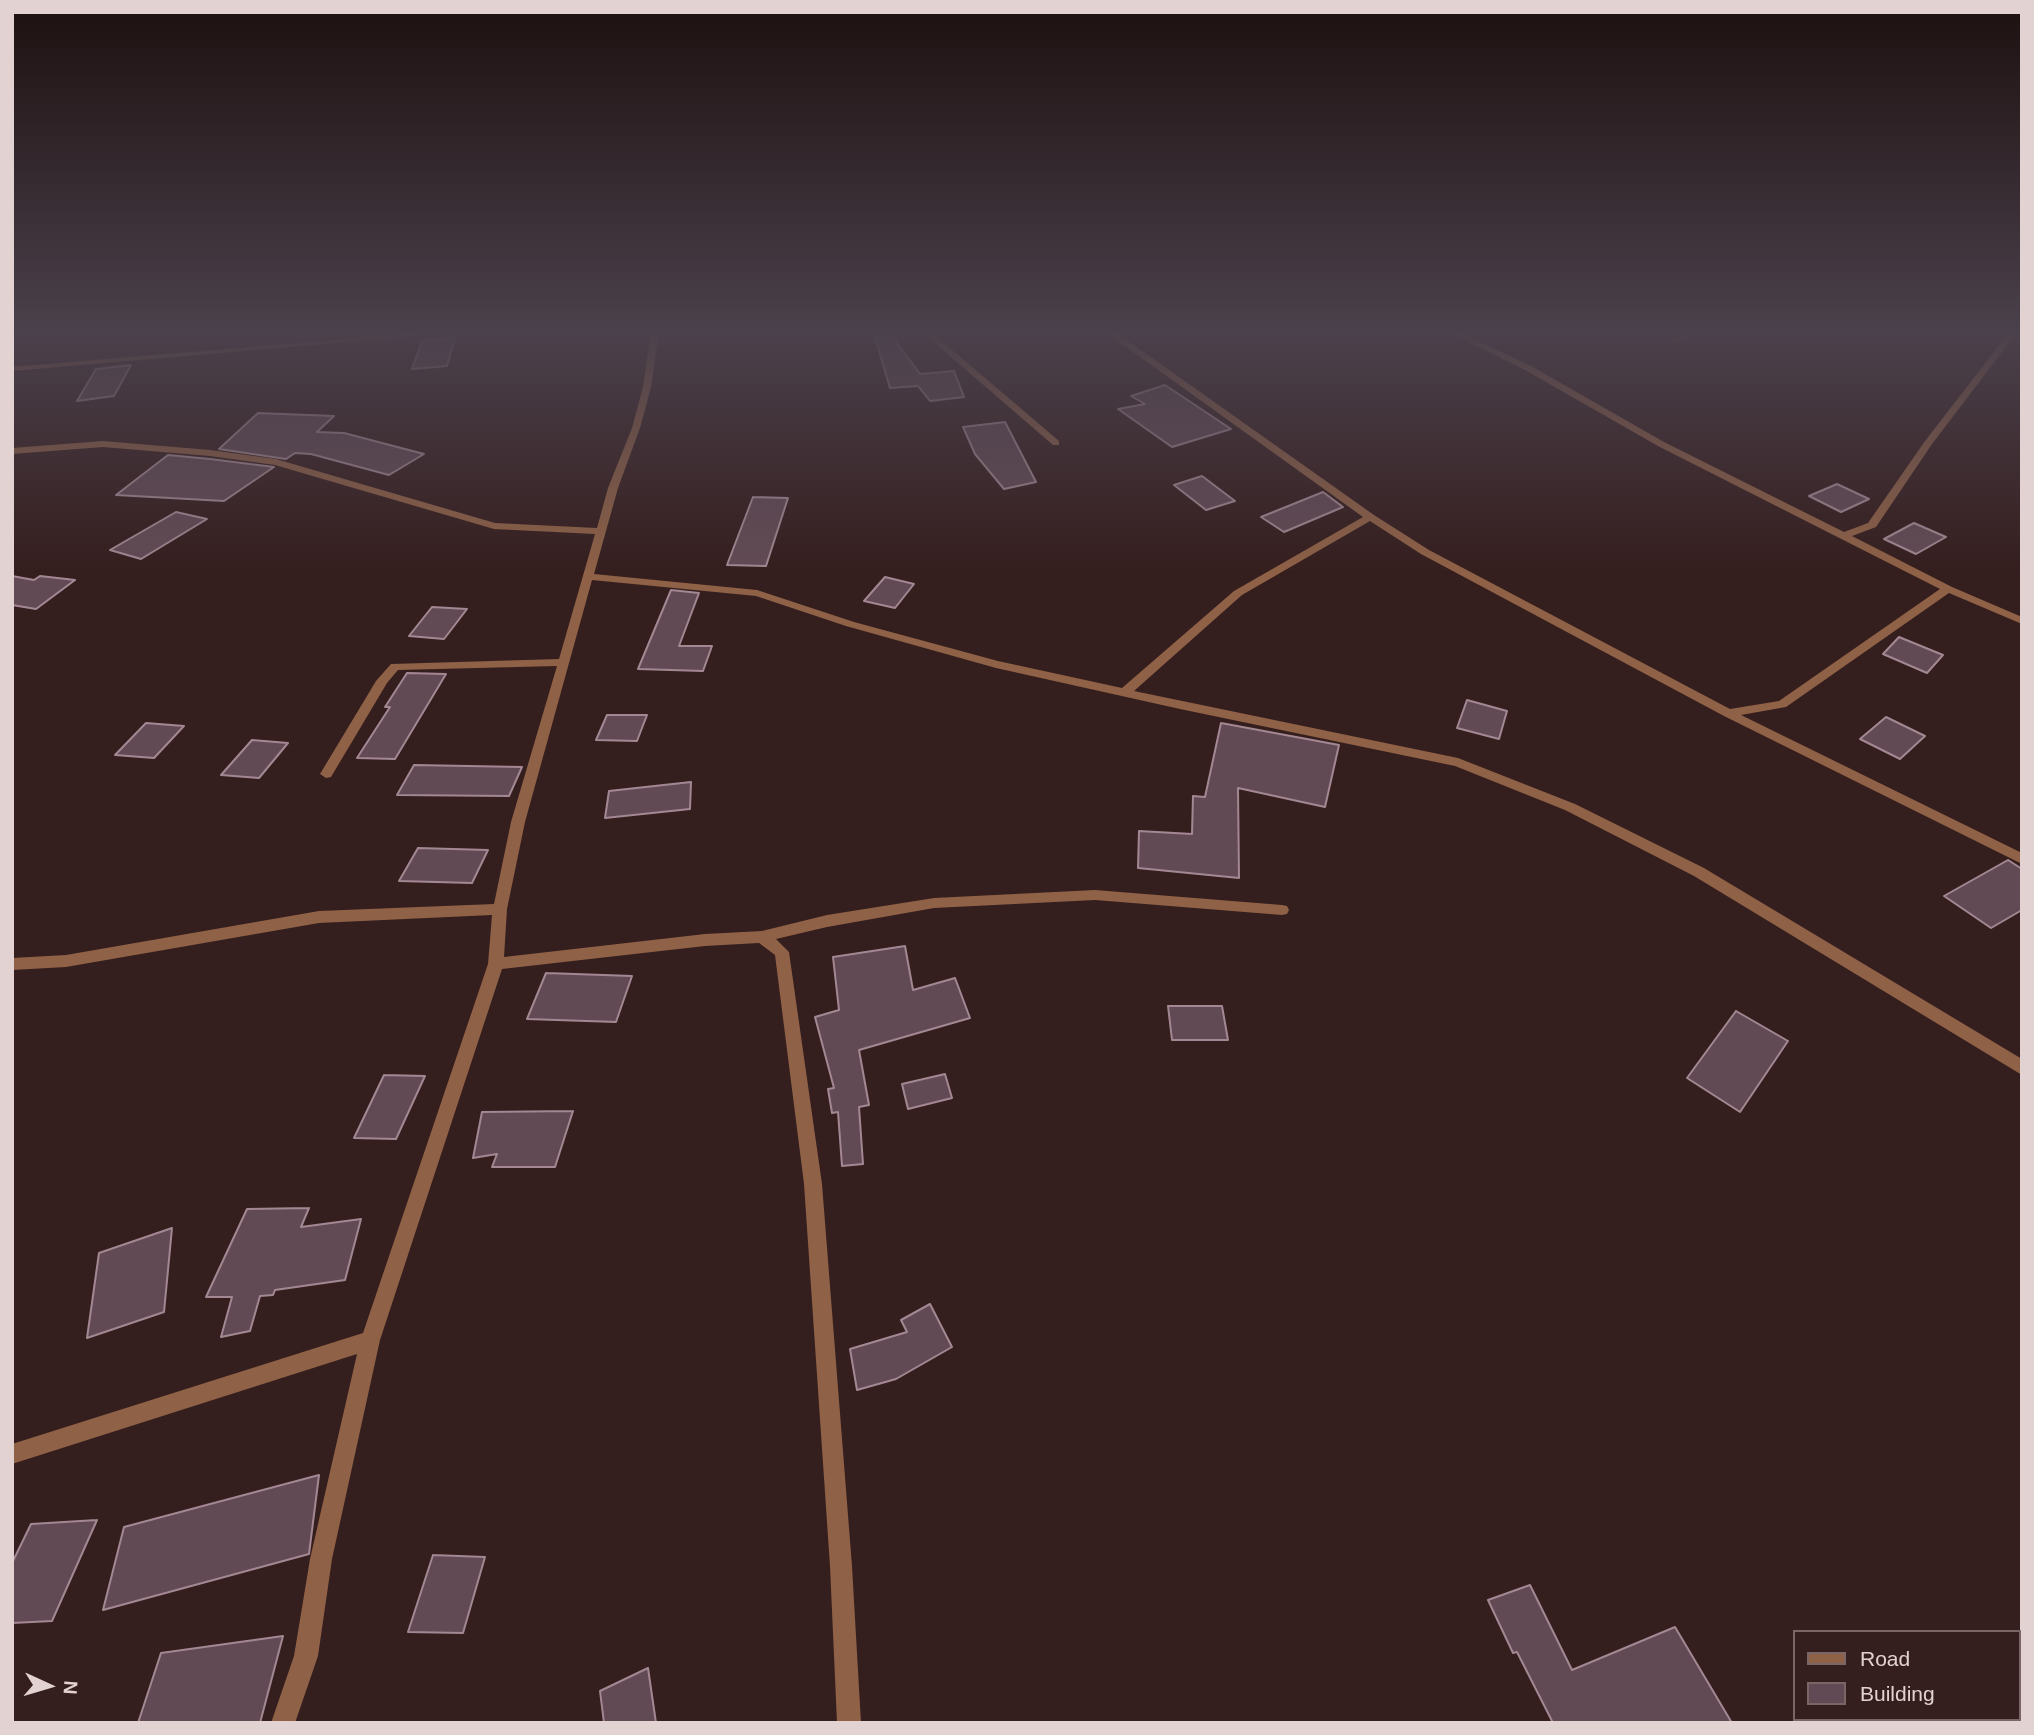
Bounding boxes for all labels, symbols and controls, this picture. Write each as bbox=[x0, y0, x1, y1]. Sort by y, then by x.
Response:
legend bbox=[1792, 1630, 2020, 1721]
text: Road bbox=[1860, 1647, 1910, 1670]
north arrow bbox=[14, 1651, 84, 1721]
text: N bbox=[59, 1680, 81, 1695]
text: Building bbox=[1860, 1682, 1935, 1705]

